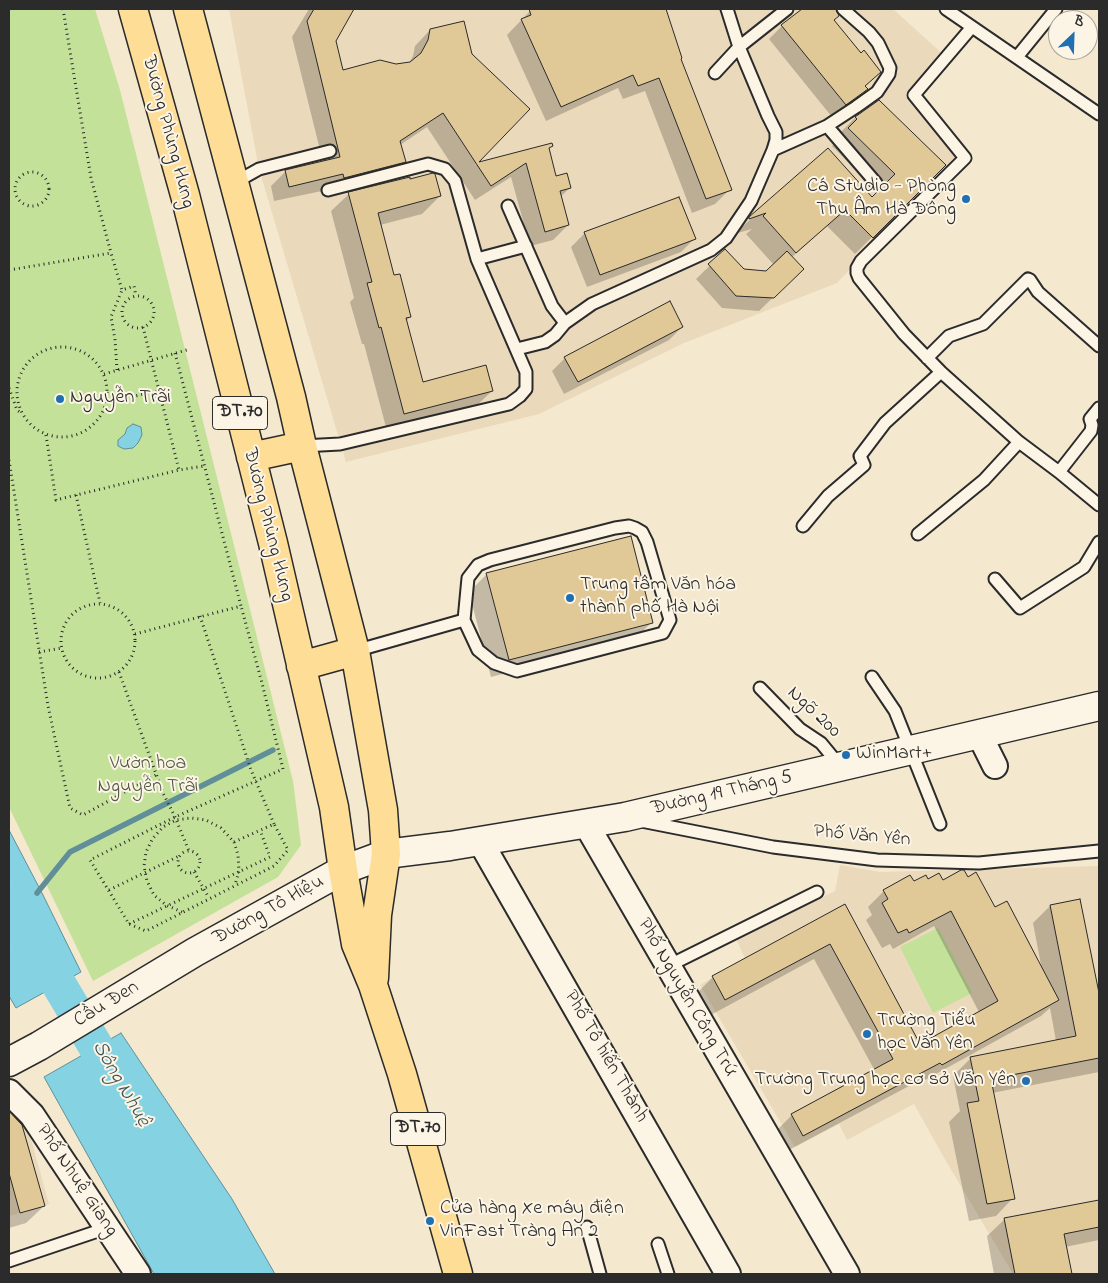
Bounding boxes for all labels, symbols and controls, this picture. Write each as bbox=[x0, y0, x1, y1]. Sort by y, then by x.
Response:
north arrow bbox=[1048, 10, 1098, 60]
text: B bbox=[1070, 10, 1087, 33]
street label: Đường Phùng Hưng bbox=[135, 53, 199, 211]
place label: Cá Studio - Phòng Thu Âm Hà Đông bbox=[807, 176, 956, 223]
marker: Cá Studio - Phòng Thu Âm Hà Đông bbox=[960, 193, 972, 205]
place label: Nguyễn Trãi bbox=[70, 387, 171, 411]
marker: Nguyễn Trãi bbox=[54, 393, 66, 405]
road number: ĐT.70 bbox=[212, 396, 268, 429]
street label: Đường Phùng Hưng bbox=[236, 446, 298, 604]
place label: Trung tâm Văn hóa thành phố Hà Nội bbox=[580, 574, 736, 621]
marker: Trung tâm Văn hóa thành phố Hà Nội bbox=[564, 592, 576, 604]
street label: Ngõ 200 bbox=[781, 682, 845, 744]
place label: WinMart+ bbox=[856, 743, 932, 767]
marker: WinMart+ bbox=[840, 749, 852, 761]
park label: Vườn hoa Nguyễn Trãi bbox=[98, 753, 198, 800]
street label: Đường 19 Tháng 5 bbox=[649, 766, 795, 822]
street label: Phố Văn Yên bbox=[813, 821, 911, 853]
street label: Đường Tô Hiệu bbox=[209, 871, 329, 951]
street label: Phố Nguyễn Công Trứ bbox=[631, 914, 741, 1082]
street label: Cầu Đen bbox=[70, 976, 144, 1034]
street label: Phố Tô hiến Thành bbox=[557, 987, 653, 1127]
place label: Trường Tiểu học Văn Yên bbox=[877, 1010, 976, 1057]
marker: Trường Tiểu học Văn Yên bbox=[861, 1028, 873, 1040]
water label: Sông Nhuệ bbox=[85, 1037, 155, 1133]
place label: Trường Trung học cơ sở Văn Yên bbox=[754, 1069, 1016, 1093]
marker: Trường Trung học cơ sở Văn Yên bbox=[1020, 1075, 1032, 1087]
road number: ĐT.70 bbox=[390, 1112, 446, 1146]
street label: Phố Nhuệ Giang bbox=[29, 1120, 123, 1242]
place label: Cửa hàng Xe máy điện VinFast Tràng An 2 bbox=[440, 1198, 624, 1245]
marker: Cửa hàng Xe máy điện VinFast Tràng An 2 bbox=[424, 1215, 436, 1227]

